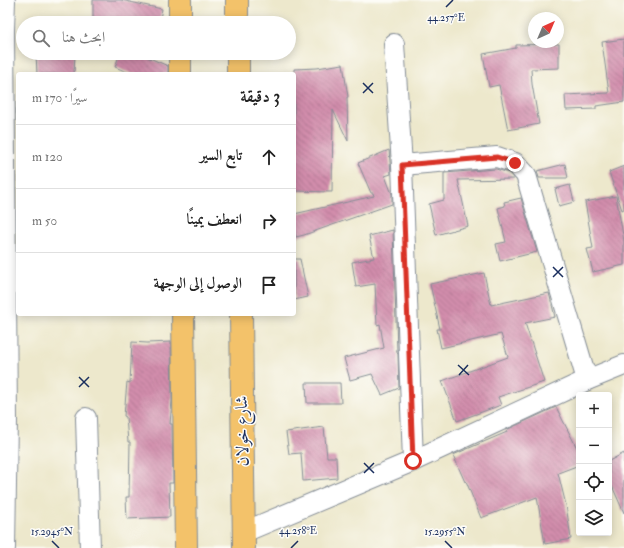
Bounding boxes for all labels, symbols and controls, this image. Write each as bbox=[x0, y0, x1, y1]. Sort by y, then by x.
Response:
text: 44.257°E bbox=[427, 12, 465, 24]
north arrow bbox=[528, 12, 564, 48]
search box bbox=[16, 16, 296, 60]
icon: search bbox=[30, 27, 52, 49]
text: ابحث هنا bbox=[62, 28, 105, 47]
text: 3 دقيقة bbox=[240, 86, 280, 107]
text: سيرًا · 170 m bbox=[32, 90, 87, 106]
text: تابع السير bbox=[200, 146, 242, 165]
icon: ahead bbox=[258, 146, 280, 168]
text: 120 m bbox=[32, 149, 63, 165]
route end bbox=[506, 154, 524, 172]
text: انعطف يمينًا bbox=[187, 210, 242, 229]
icon: right bbox=[258, 210, 280, 232]
text: 50 m bbox=[32, 213, 57, 229]
text: الوصول إلى الوجهة bbox=[154, 274, 242, 293]
icon: arrive bbox=[258, 274, 280, 296]
map controls bbox=[576, 392, 612, 536]
button: + bbox=[576, 392, 612, 428]
street label: شارع خولان bbox=[231, 395, 256, 467]
button: − bbox=[576, 428, 612, 464]
route start bbox=[404, 452, 422, 470]
button: locate bbox=[576, 464, 612, 500]
button: layers bbox=[576, 500, 612, 536]
text: 44.258°E bbox=[279, 525, 317, 537]
text: 15.2945°N bbox=[31, 526, 73, 538]
text: 15.2955°N bbox=[424, 526, 466, 538]

